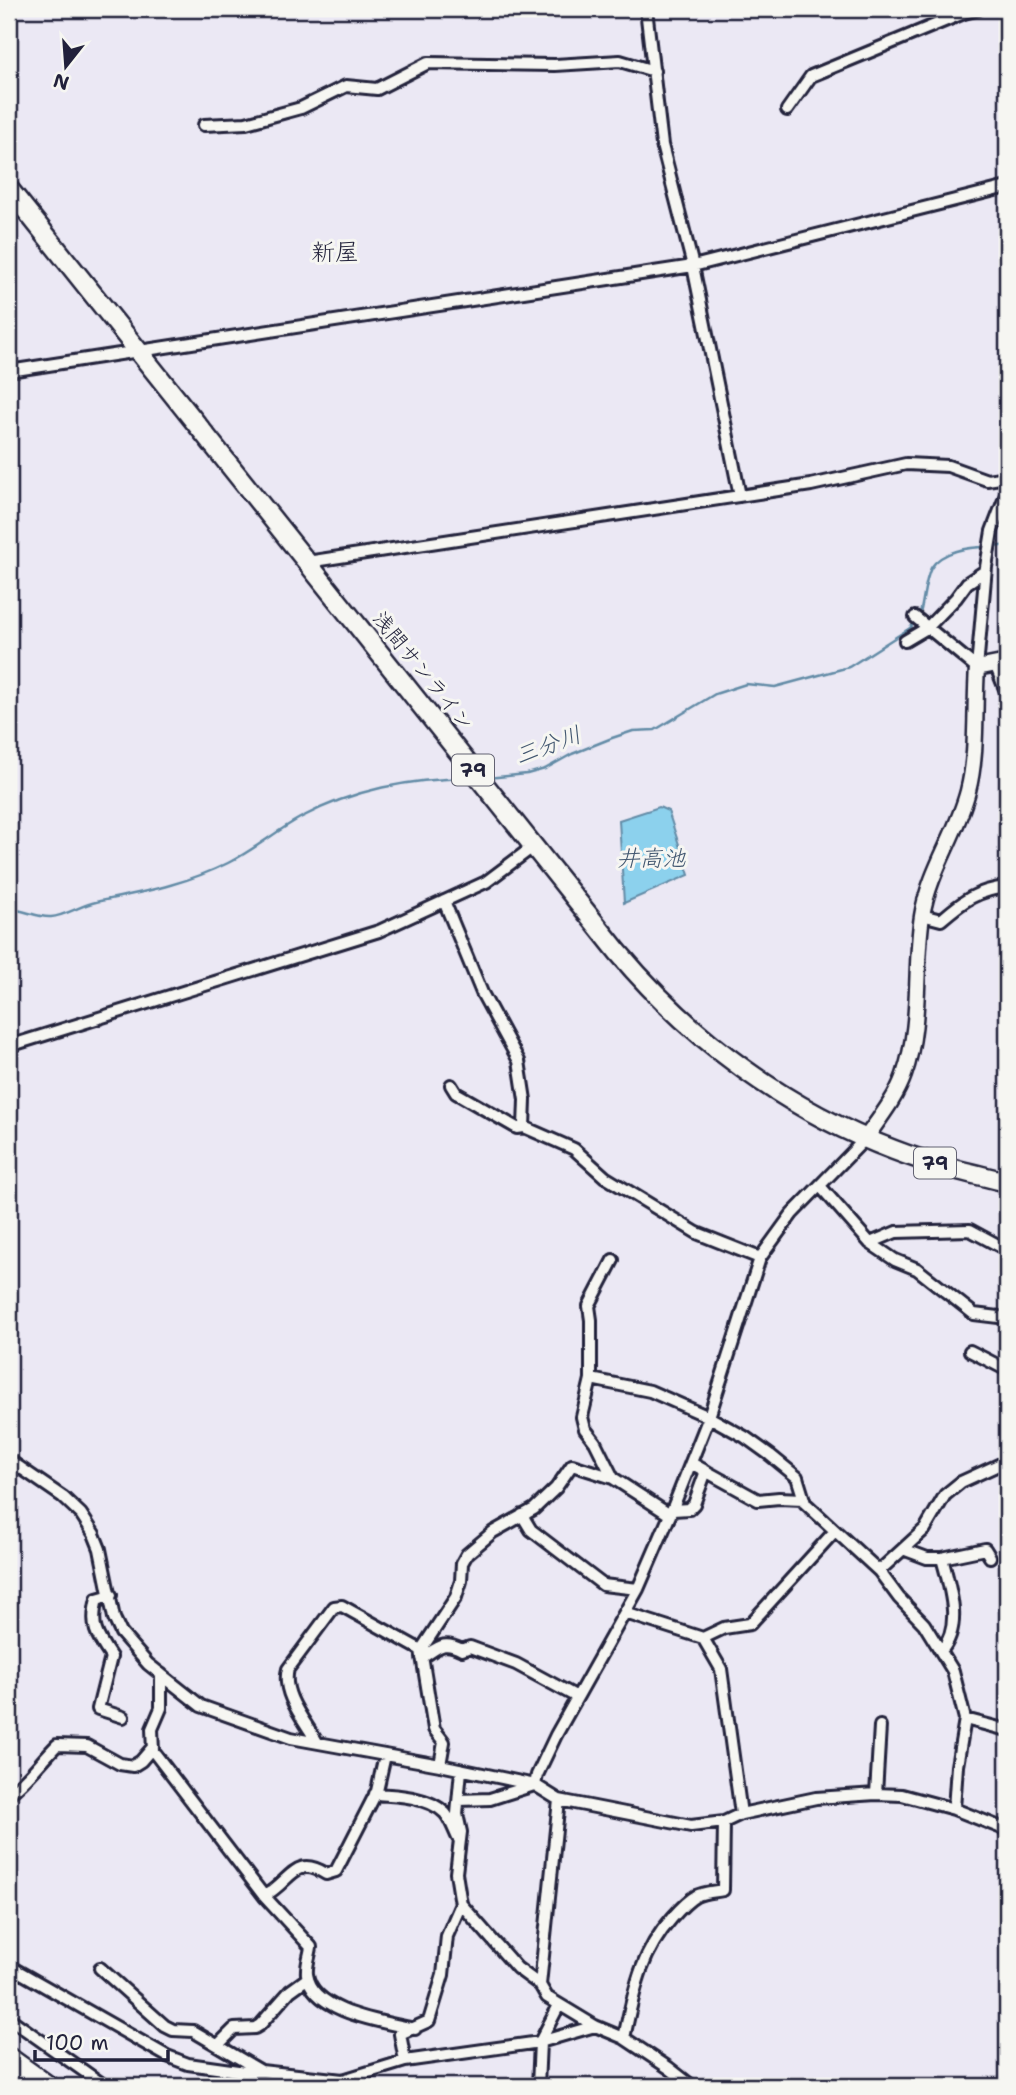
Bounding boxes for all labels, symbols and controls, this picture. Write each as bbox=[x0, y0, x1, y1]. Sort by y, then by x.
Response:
north arrow bbox=[32, 32, 102, 102]
text: N bbox=[50, 68, 72, 96]
district label: 新屋 bbox=[311, 236, 359, 268]
street label: 浅間サンライン bbox=[366, 605, 480, 737]
water label: 三分川 bbox=[510, 719, 586, 771]
road number: 79 bbox=[452, 754, 494, 786]
water label: 井高池 bbox=[617, 843, 687, 873]
road number: 79 bbox=[914, 1148, 956, 1178]
scale bar bbox=[35, 2018, 168, 2062]
text: 100 m bbox=[46, 2029, 109, 2057]

